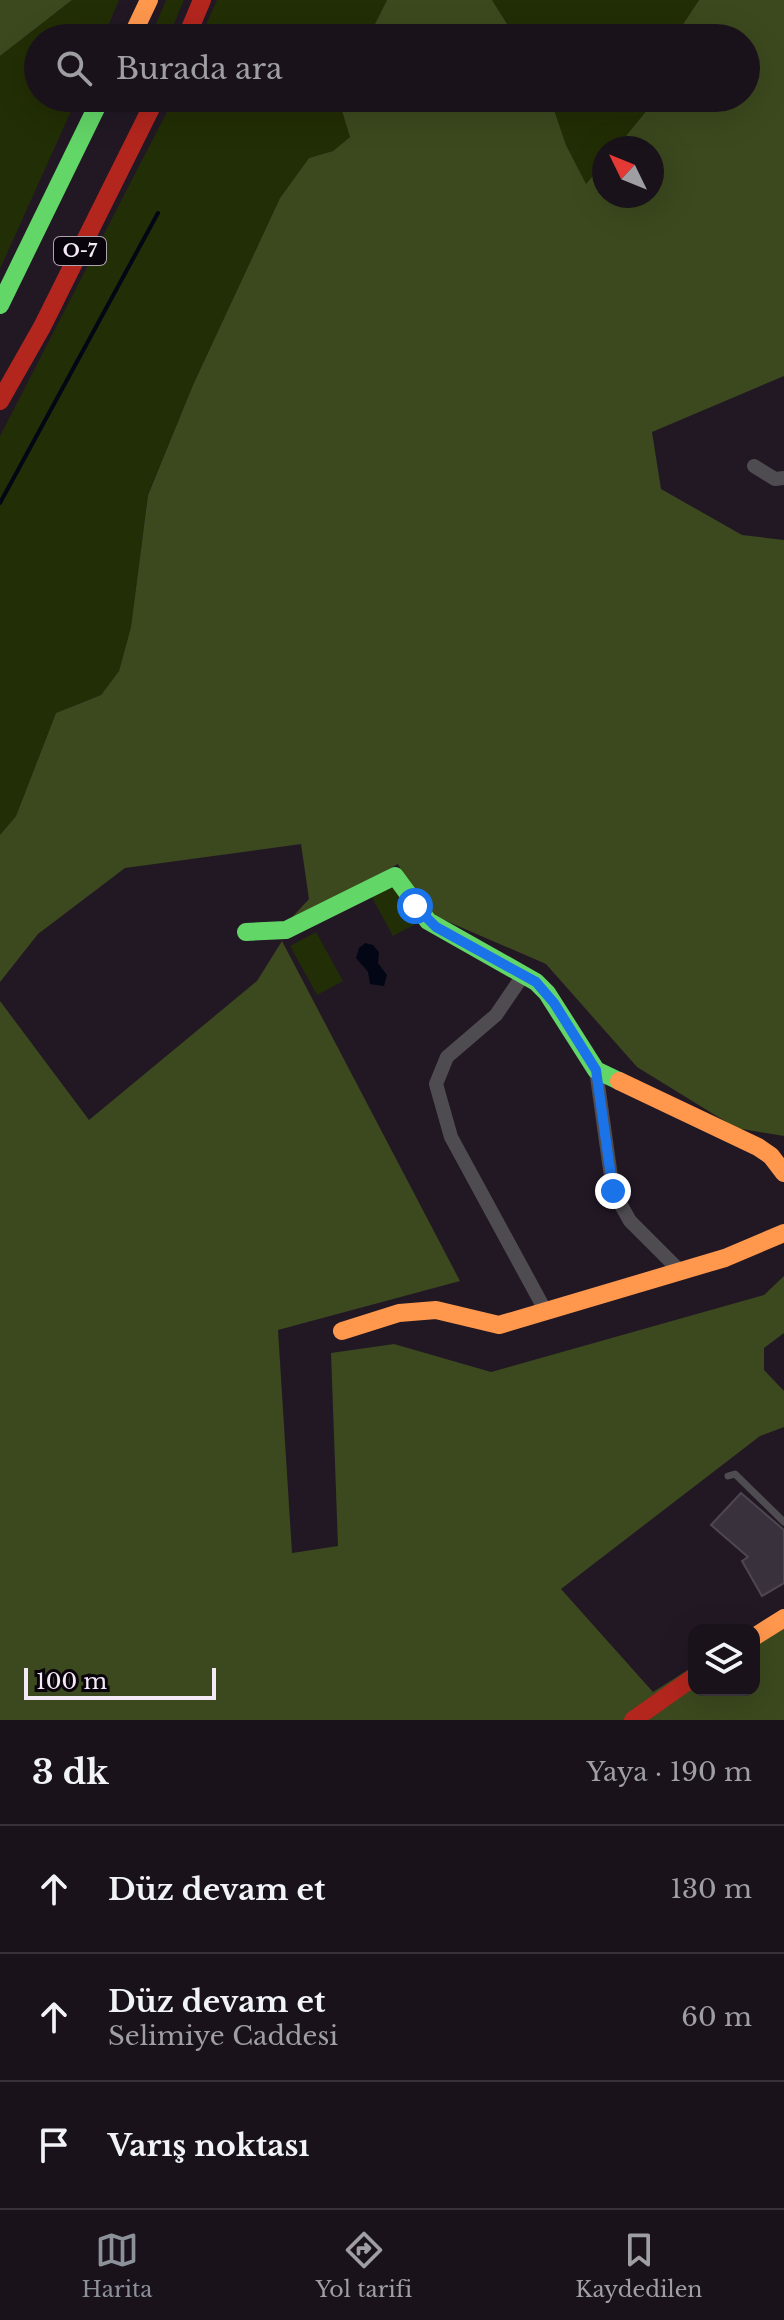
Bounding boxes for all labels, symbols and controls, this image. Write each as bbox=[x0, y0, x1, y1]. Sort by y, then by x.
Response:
search box bbox=[24, 24, 760, 112]
icon: search bbox=[52, 46, 96, 90]
text: Burada ara bbox=[116, 50, 283, 87]
north arrow bbox=[592, 136, 664, 208]
road number: O-7 bbox=[54, 237, 106, 265]
route start bbox=[397, 888, 433, 924]
route end bbox=[595, 1173, 631, 1209]
map controls bbox=[688, 1624, 760, 1696]
button: layers bbox=[688, 1624, 760, 1696]
scale bar bbox=[24, 1664, 216, 1700]
text: 100 m bbox=[36, 1668, 107, 1695]
text: 3 dk bbox=[32, 1751, 109, 1793]
text: Yaya · 190 m bbox=[587, 1756, 752, 1788]
icon: ahead bbox=[32, 1867, 76, 1911]
text: Düz devam et bbox=[108, 1871, 326, 1908]
text: 130 m bbox=[670, 1873, 752, 1905]
text: Düz devam et bbox=[108, 1983, 326, 2020]
icon: ahead bbox=[32, 1995, 76, 2039]
text: 60 m bbox=[681, 2001, 752, 2033]
text: Selimiye Caddesi bbox=[108, 2020, 338, 2052]
icon: arrive bbox=[32, 2123, 76, 2167]
text: Varış noktası bbox=[108, 2127, 309, 2164]
tab: Harita bbox=[81, 2228, 153, 2303]
tab: Yol tarifi bbox=[315, 2228, 412, 2303]
tab: Kaydedilen bbox=[575, 2228, 702, 2303]

